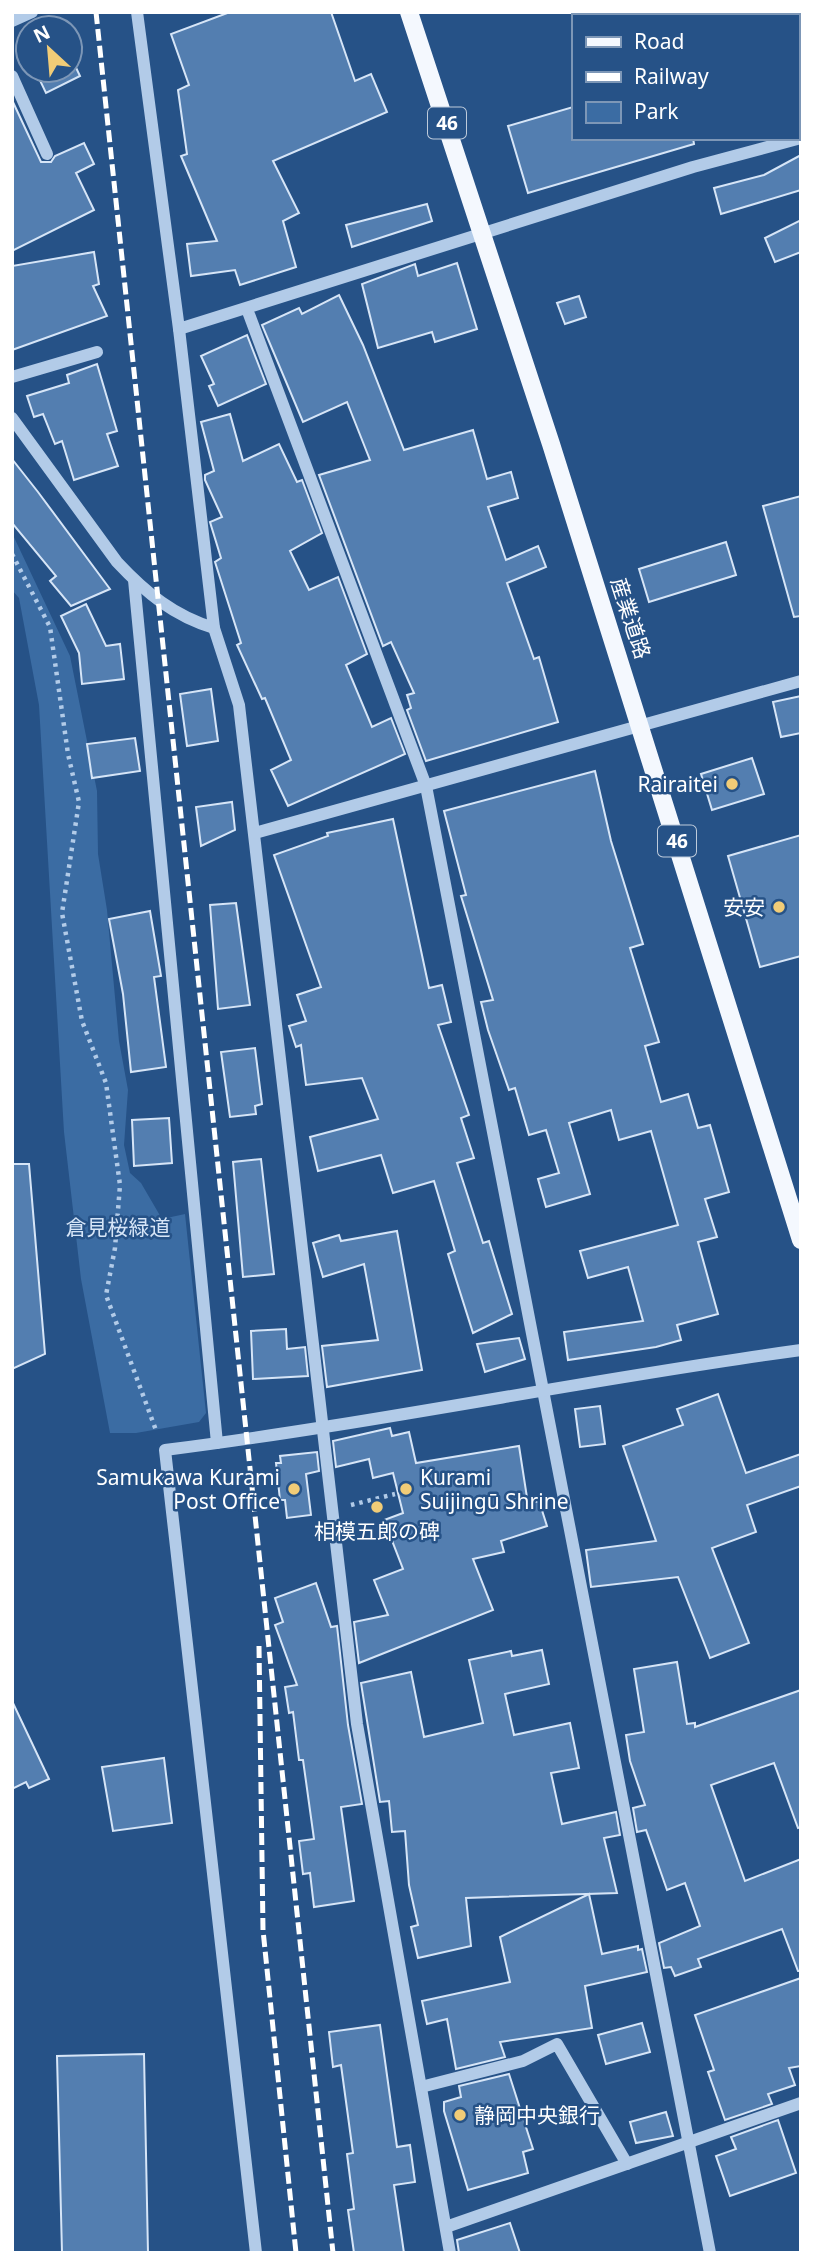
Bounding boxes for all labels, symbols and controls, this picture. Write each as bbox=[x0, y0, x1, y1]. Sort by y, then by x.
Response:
north arrow bbox=[14, 14, 84, 84]
legend bbox=[572, 14, 799, 140]
text: N bbox=[29, 19, 54, 49]
text: Road bbox=[634, 27, 684, 55]
text: Railway bbox=[634, 62, 709, 90]
text: Park bbox=[634, 97, 679, 125]
road number: 46 bbox=[428, 108, 466, 139]
street label: 産業道路 bbox=[605, 574, 657, 662]
place label: Rairaitei bbox=[637, 770, 718, 798]
marker: Rairaitei bbox=[724, 776, 740, 792]
road number: 46 bbox=[658, 826, 696, 856]
place label: 安安 bbox=[723, 893, 765, 921]
marker: 安安 bbox=[771, 899, 787, 915]
park label: 倉見桜緑道 bbox=[66, 1213, 171, 1241]
place label: Samukawa Kurami Post Office bbox=[96, 1463, 280, 1515]
place label: Kurami Suijingū Shrine bbox=[420, 1463, 569, 1515]
marker: Samukawa Kurami Post Office bbox=[286, 1481, 302, 1497]
marker: Kurami Suijingū Shrine bbox=[398, 1481, 414, 1497]
marker: 相模五郎の碑 bbox=[369, 1499, 385, 1515]
place label: 相模五郎の碑 bbox=[314, 1517, 440, 1545]
place label: 静岡中央銀行 bbox=[474, 2101, 600, 2129]
marker: 静岡中央銀行 bbox=[452, 2107, 468, 2123]

